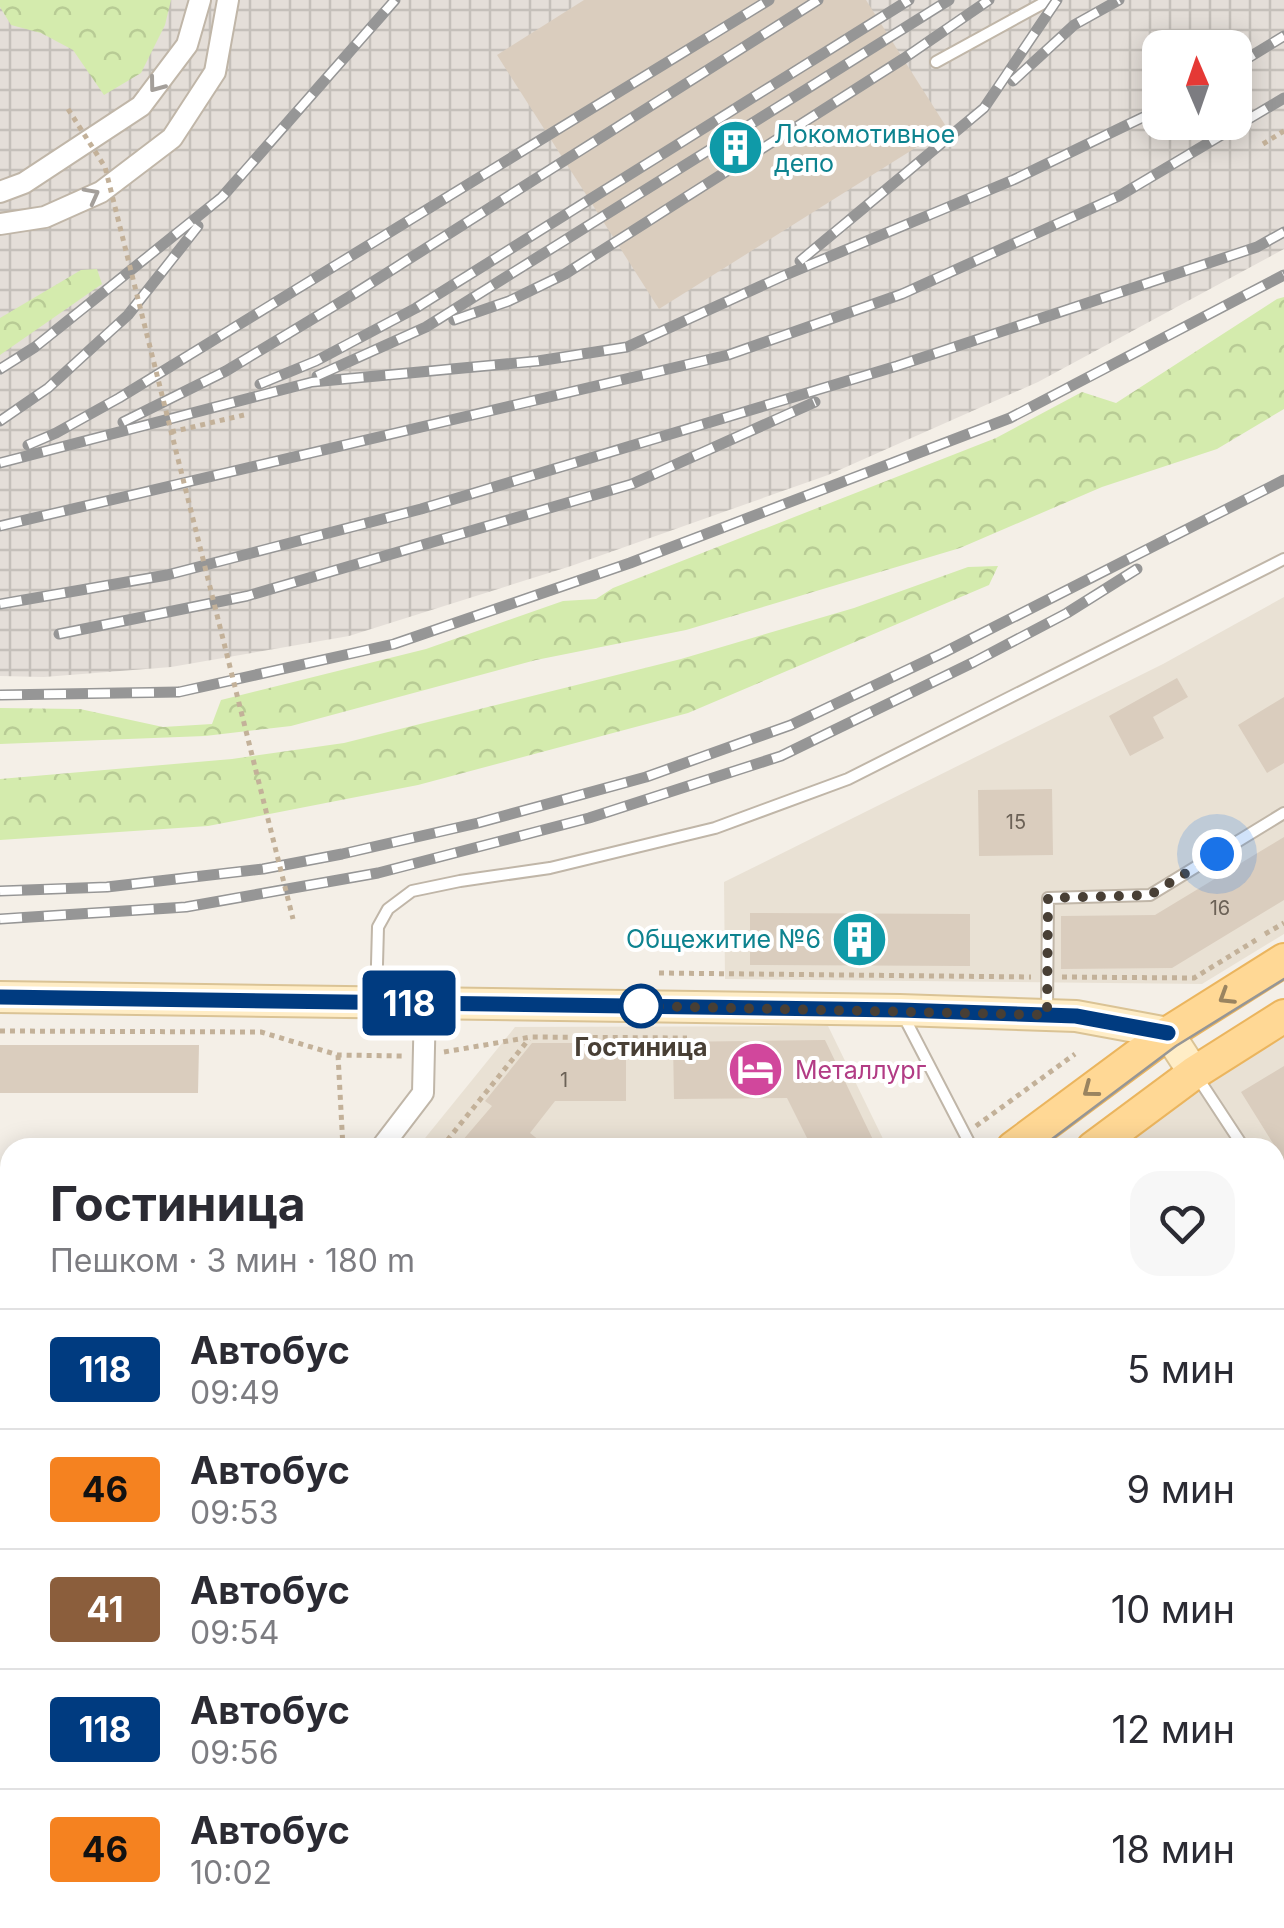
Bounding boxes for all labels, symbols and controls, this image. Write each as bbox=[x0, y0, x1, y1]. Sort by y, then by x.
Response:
north arrow bbox=[1142, 30, 1252, 140]
map controls bbox=[1142, 30, 1252, 140]
one-way arrow bbox=[151, 74, 168, 92]
building icon: Локомотивное депо bbox=[705, 118, 765, 178]
place label: Локомотивное депо bbox=[774, 119, 955, 178]
one-way arrow bbox=[81, 188, 99, 207]
house number: 15 bbox=[1006, 810, 1026, 834]
your location bbox=[1192, 829, 1242, 879]
house number: 16 bbox=[1210, 896, 1230, 920]
building icon: Общежитие №6 bbox=[830, 909, 890, 969]
place label: Общежитие №6 bbox=[626, 924, 821, 954]
line badge: 118 bbox=[352, 970, 466, 1036]
text: 118 bbox=[383, 982, 435, 1024]
one-way arrow bbox=[1219, 984, 1237, 1003]
marker: Гостиница bbox=[620, 985, 662, 1027]
place label: Гостиница bbox=[574, 1032, 708, 1062]
hotel icon: Металлург bbox=[726, 1040, 786, 1100]
place label: Металлург bbox=[795, 1055, 927, 1085]
house number: 1 bbox=[560, 1068, 568, 1092]
one-way arrow bbox=[1083, 1078, 1102, 1097]
button: heart bbox=[1130, 1171, 1235, 1276]
text: Гостиница bbox=[50, 1174, 306, 1233]
text: Пешком · 3 мин · 180 m bbox=[50, 1241, 415, 1280]
text: Автобус bbox=[190, 1327, 350, 1373]
text: 5 мин bbox=[1127, 1346, 1235, 1392]
text: 118 bbox=[79, 1348, 131, 1390]
text: 09:49 bbox=[190, 1373, 280, 1412]
text: Автобус bbox=[190, 1447, 350, 1493]
text: 9 мин bbox=[1127, 1466, 1235, 1512]
text: 46 bbox=[82, 1468, 128, 1510]
text: 09:53 bbox=[190, 1493, 278, 1532]
text: Автобус bbox=[190, 1567, 350, 1613]
text: 10 мин bbox=[1111, 1586, 1235, 1632]
text: 41 bbox=[86, 1588, 124, 1630]
text: 09:54 bbox=[190, 1613, 279, 1652]
text: Автобус bbox=[190, 1687, 350, 1733]
text: 12 мин bbox=[1111, 1706, 1235, 1752]
text: 118 bbox=[79, 1708, 131, 1750]
text: 09:56 bbox=[190, 1733, 279, 1772]
text: Автобус bbox=[190, 1807, 350, 1853]
text: 18 мин bbox=[1111, 1826, 1235, 1872]
text: 46 bbox=[82, 1828, 128, 1870]
text: 10:02 bbox=[190, 1853, 272, 1892]

